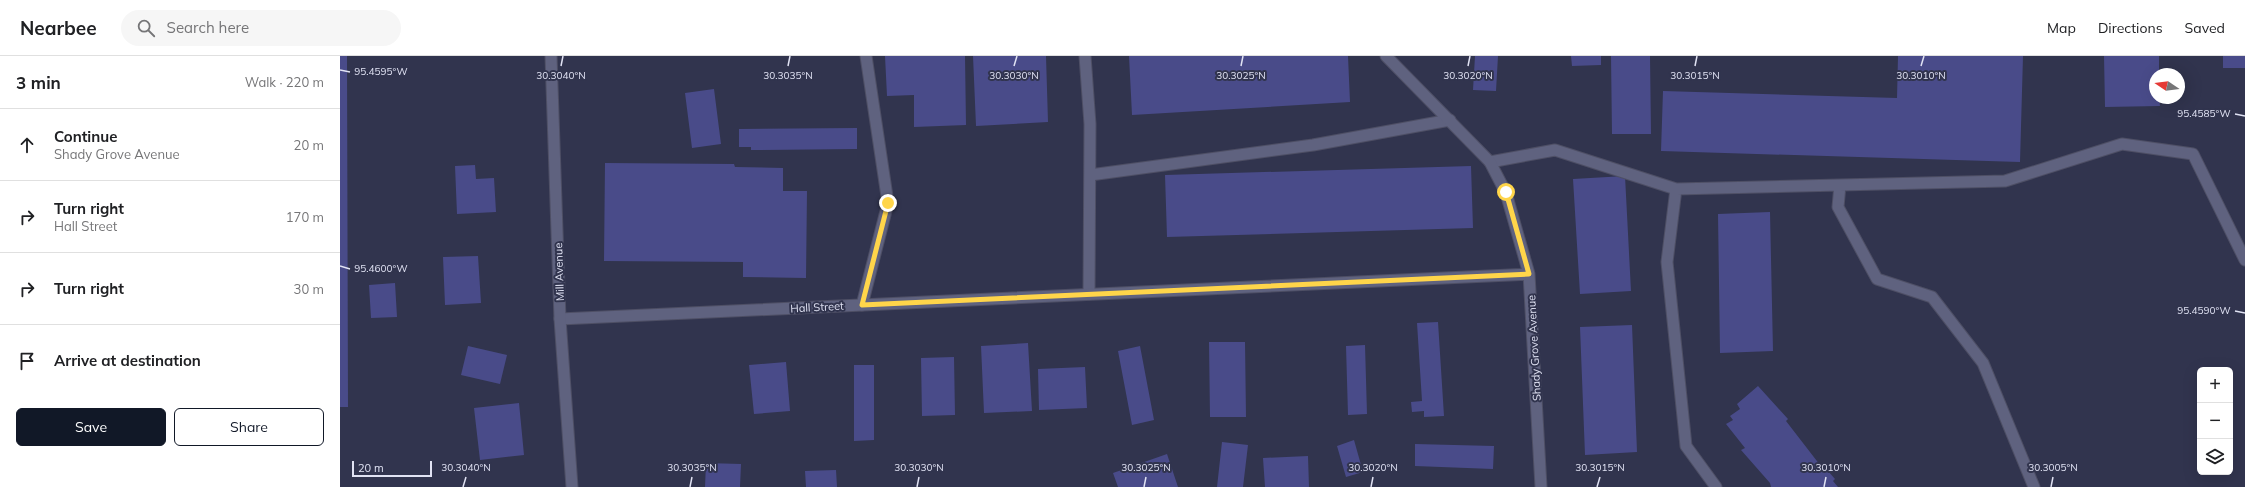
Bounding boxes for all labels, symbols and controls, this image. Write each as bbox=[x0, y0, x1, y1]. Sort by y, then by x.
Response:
search box bbox=[121, 10, 401, 46]
text: Nearbee bbox=[20, 16, 97, 40]
icon: search bbox=[135, 17, 157, 39]
text: Search here bbox=[167, 18, 249, 37]
text: Map bbox=[2047, 19, 2076, 37]
text: Directions bbox=[2098, 19, 2163, 37]
text: Saved bbox=[2185, 19, 2225, 37]
text: 95.4595°W bbox=[354, 65, 408, 78]
north arrow bbox=[2149, 68, 2185, 104]
text: 30.3040°N bbox=[536, 69, 586, 82]
text: 30.3035°N bbox=[763, 69, 813, 82]
text: 30.3030°N bbox=[989, 69, 1039, 82]
text: 30.3025°N bbox=[1216, 69, 1266, 82]
text: 30.3020°N bbox=[1443, 69, 1493, 82]
text: 30.3015°N bbox=[1670, 69, 1720, 82]
text: 30.3010°N bbox=[1896, 69, 1946, 82]
text: 3 min bbox=[16, 72, 61, 93]
text: Walk · 220 m bbox=[245, 74, 324, 90]
text: 95.4585°W bbox=[2177, 107, 2231, 120]
text: Continue bbox=[54, 127, 117, 146]
icon: ahead bbox=[16, 134, 38, 156]
text: 20 m bbox=[294, 137, 324, 153]
text: Shady Grove Avenue bbox=[54, 146, 180, 162]
route start bbox=[1497, 183, 1515, 201]
route end bbox=[879, 194, 897, 212]
text: Turn right bbox=[54, 199, 124, 218]
icon: right bbox=[16, 206, 38, 228]
text: 170 m bbox=[286, 209, 324, 225]
text: Hall Street bbox=[54, 218, 117, 234]
street label: Mill Avenue bbox=[551, 243, 567, 301]
text: 95.4600°W bbox=[354, 262, 408, 275]
icon: right bbox=[16, 278, 38, 300]
text: Turn right bbox=[54, 279, 124, 298]
text: 30 m bbox=[294, 281, 324, 297]
street label: Shady Grove Avenue bbox=[1524, 295, 1544, 401]
street label: Hall Street bbox=[790, 299, 844, 315]
text: 95.4590°W bbox=[2177, 304, 2231, 317]
icon: arrive bbox=[16, 350, 38, 372]
text: Arrive at destination bbox=[54, 351, 201, 370]
map controls bbox=[2197, 367, 2233, 475]
button: + bbox=[2197, 367, 2233, 403]
button: − bbox=[2197, 403, 2233, 439]
button: Save bbox=[16, 408, 166, 446]
button: Share bbox=[174, 408, 324, 446]
button: layers bbox=[2197, 439, 2233, 475]
scale bar bbox=[352, 459, 432, 478]
text: 20 m bbox=[358, 461, 384, 475]
text: 30.3040°N bbox=[441, 461, 491, 474]
text: 30.3035°N bbox=[667, 461, 717, 474]
text: 30.3030°N bbox=[894, 461, 944, 474]
text: 30.3025°N bbox=[1121, 461, 1171, 474]
text: 30.3020°N bbox=[1348, 461, 1398, 474]
text: 30.3015°N bbox=[1575, 461, 1625, 474]
text: 30.3010°N bbox=[1801, 461, 1851, 474]
text: 30.3005°N bbox=[2028, 461, 2078, 474]

